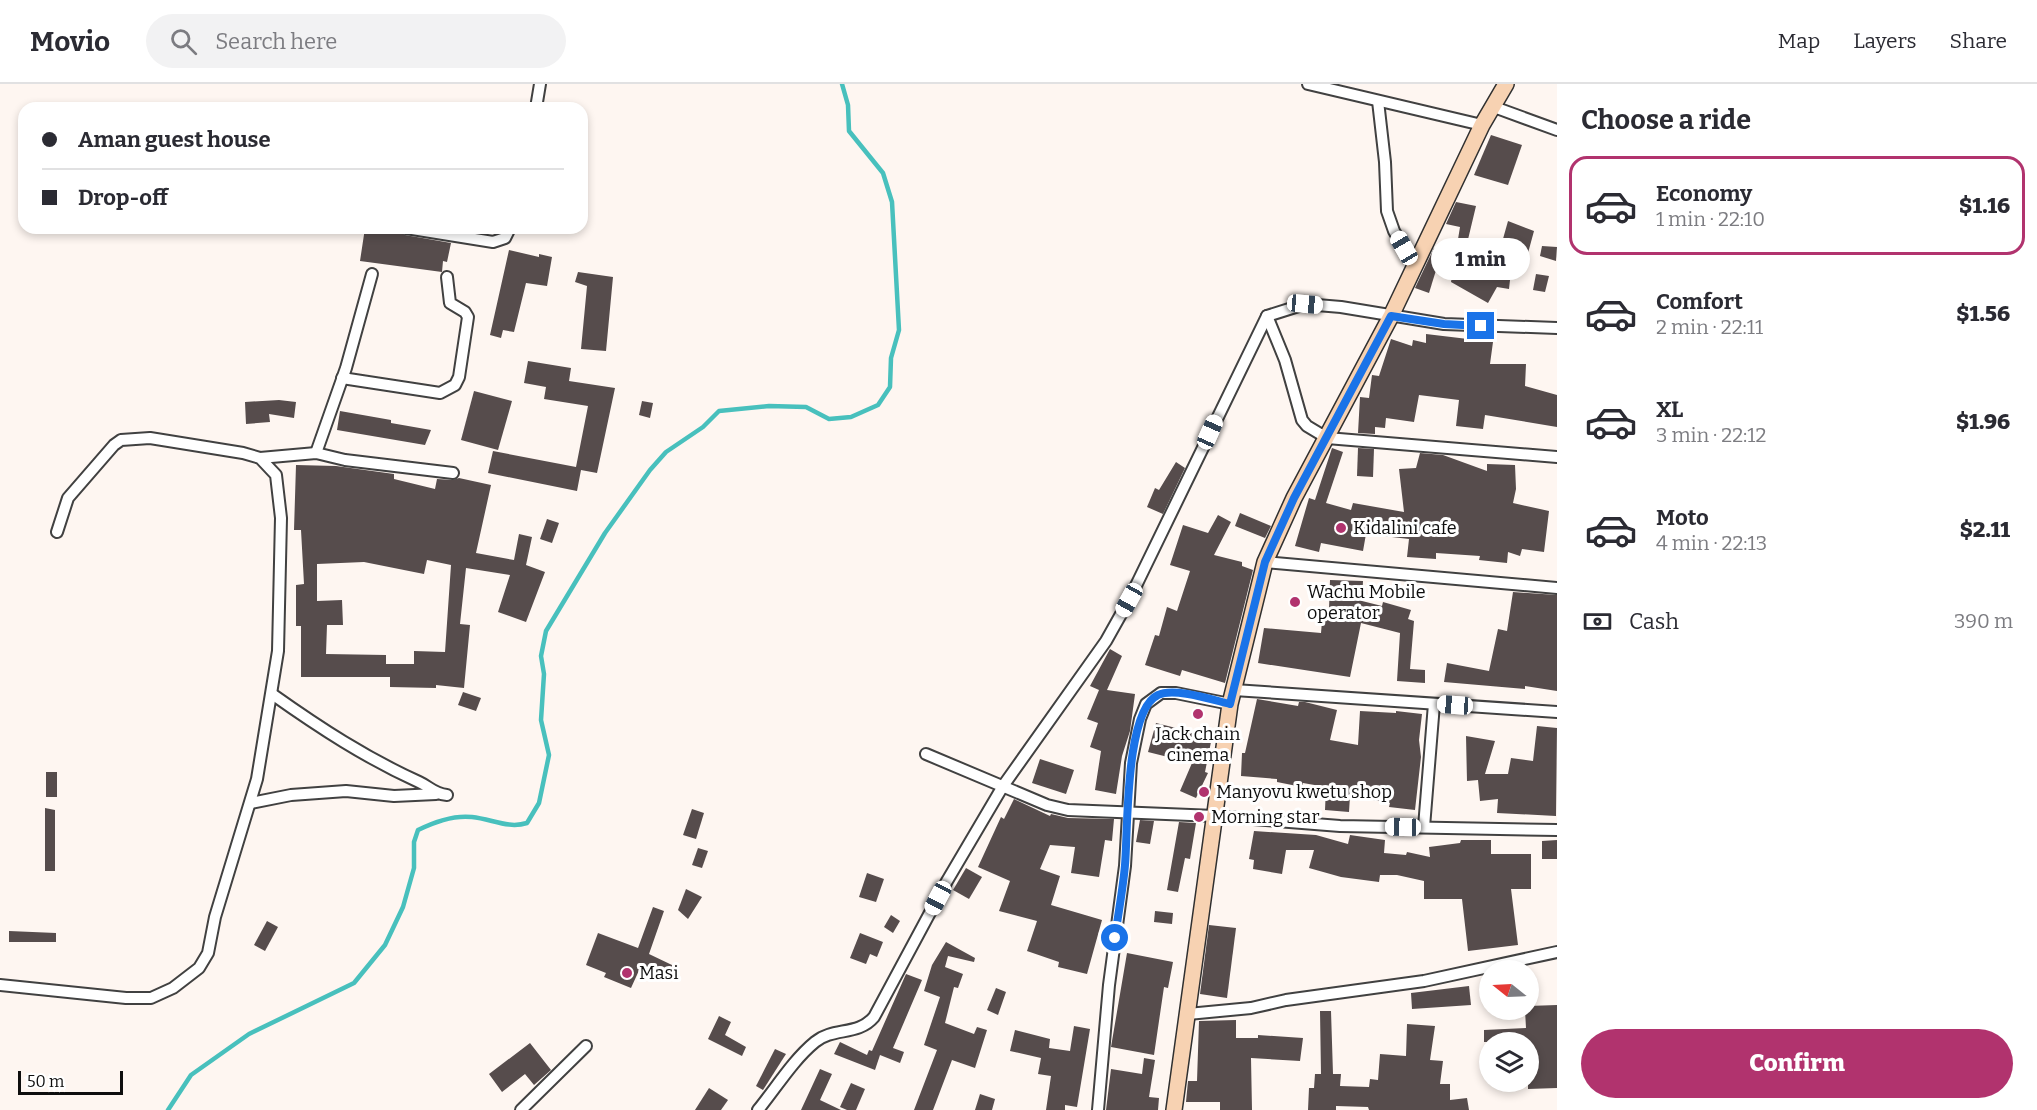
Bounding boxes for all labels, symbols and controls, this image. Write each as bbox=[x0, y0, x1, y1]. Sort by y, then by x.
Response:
search box bbox=[146, 14, 566, 68]
text: Movio bbox=[30, 25, 110, 58]
icon: search bbox=[167, 25, 200, 58]
text: Search here bbox=[215, 28, 337, 55]
text: Map bbox=[1778, 28, 1820, 54]
text: Layers bbox=[1853, 28, 1917, 54]
text: Share bbox=[1950, 28, 2007, 54]
text: Choose a ride bbox=[1581, 104, 1751, 136]
text: Aman guest house bbox=[78, 126, 270, 153]
icon: car bbox=[1584, 179, 1638, 233]
text: Economy bbox=[1656, 180, 1752, 207]
text: Drop-off bbox=[78, 184, 168, 211]
text: $1.16 bbox=[1959, 192, 2010, 219]
text: 1 min · 22:10 bbox=[1656, 207, 1765, 231]
car bbox=[1387, 228, 1421, 268]
callout: 1 min bbox=[1432, 239, 1530, 281]
text: 1 min bbox=[1455, 247, 1506, 271]
icon: car bbox=[1584, 287, 1638, 341]
text: Comfort bbox=[1656, 288, 1743, 315]
car bbox=[1286, 293, 1324, 315]
text: $1.56 bbox=[1956, 300, 2010, 327]
route end bbox=[1467, 312, 1494, 339]
text: 2 min · 22:11 bbox=[1656, 315, 1763, 339]
icon: car bbox=[1584, 395, 1638, 449]
text: XL bbox=[1656, 396, 1683, 423]
text: $1.96 bbox=[1956, 408, 2010, 435]
car bbox=[1194, 412, 1226, 452]
text: 3 min · 22:12 bbox=[1656, 423, 1766, 447]
icon: car bbox=[1584, 503, 1638, 557]
text: Moto bbox=[1656, 504, 1709, 531]
text: $2.11 bbox=[1960, 516, 2010, 543]
place label: Kidalini cafe bbox=[1353, 517, 1457, 539]
marker: Kidalini cafe bbox=[1334, 521, 1348, 535]
text: 4 min · 22:13 bbox=[1656, 531, 1767, 555]
car bbox=[1112, 580, 1146, 620]
place label: Wachu Mobile operator bbox=[1307, 581, 1426, 624]
marker: Wachu Mobile operator bbox=[1288, 595, 1302, 609]
icon: cash bbox=[1581, 605, 1614, 638]
text: Cash bbox=[1629, 608, 1679, 635]
text: 390 m bbox=[1954, 609, 2013, 633]
car bbox=[1436, 695, 1474, 715]
marker: Jack chain cinema bbox=[1191, 707, 1205, 721]
place label: Jack chain cinema bbox=[1155, 723, 1241, 766]
place label: Manyovu kwetu shop bbox=[1216, 781, 1392, 803]
marker: Manyovu kwetu shop bbox=[1197, 785, 1211, 799]
place label: Morning star bbox=[1211, 806, 1319, 828]
marker: Morning star bbox=[1192, 810, 1206, 824]
car bbox=[1385, 818, 1421, 836]
car bbox=[922, 878, 954, 918]
route start bbox=[1101, 924, 1128, 951]
north arrow bbox=[1479, 960, 1539, 1020]
map controls bbox=[1479, 960, 1539, 1092]
place label: Masi bbox=[639, 962, 679, 984]
marker: Masi bbox=[620, 966, 634, 980]
button: Confirm bbox=[1581, 1029, 2013, 1098]
button: layers bbox=[1479, 1032, 1539, 1092]
scale bar bbox=[18, 1068, 123, 1096]
text: 50 m bbox=[27, 1072, 64, 1091]

